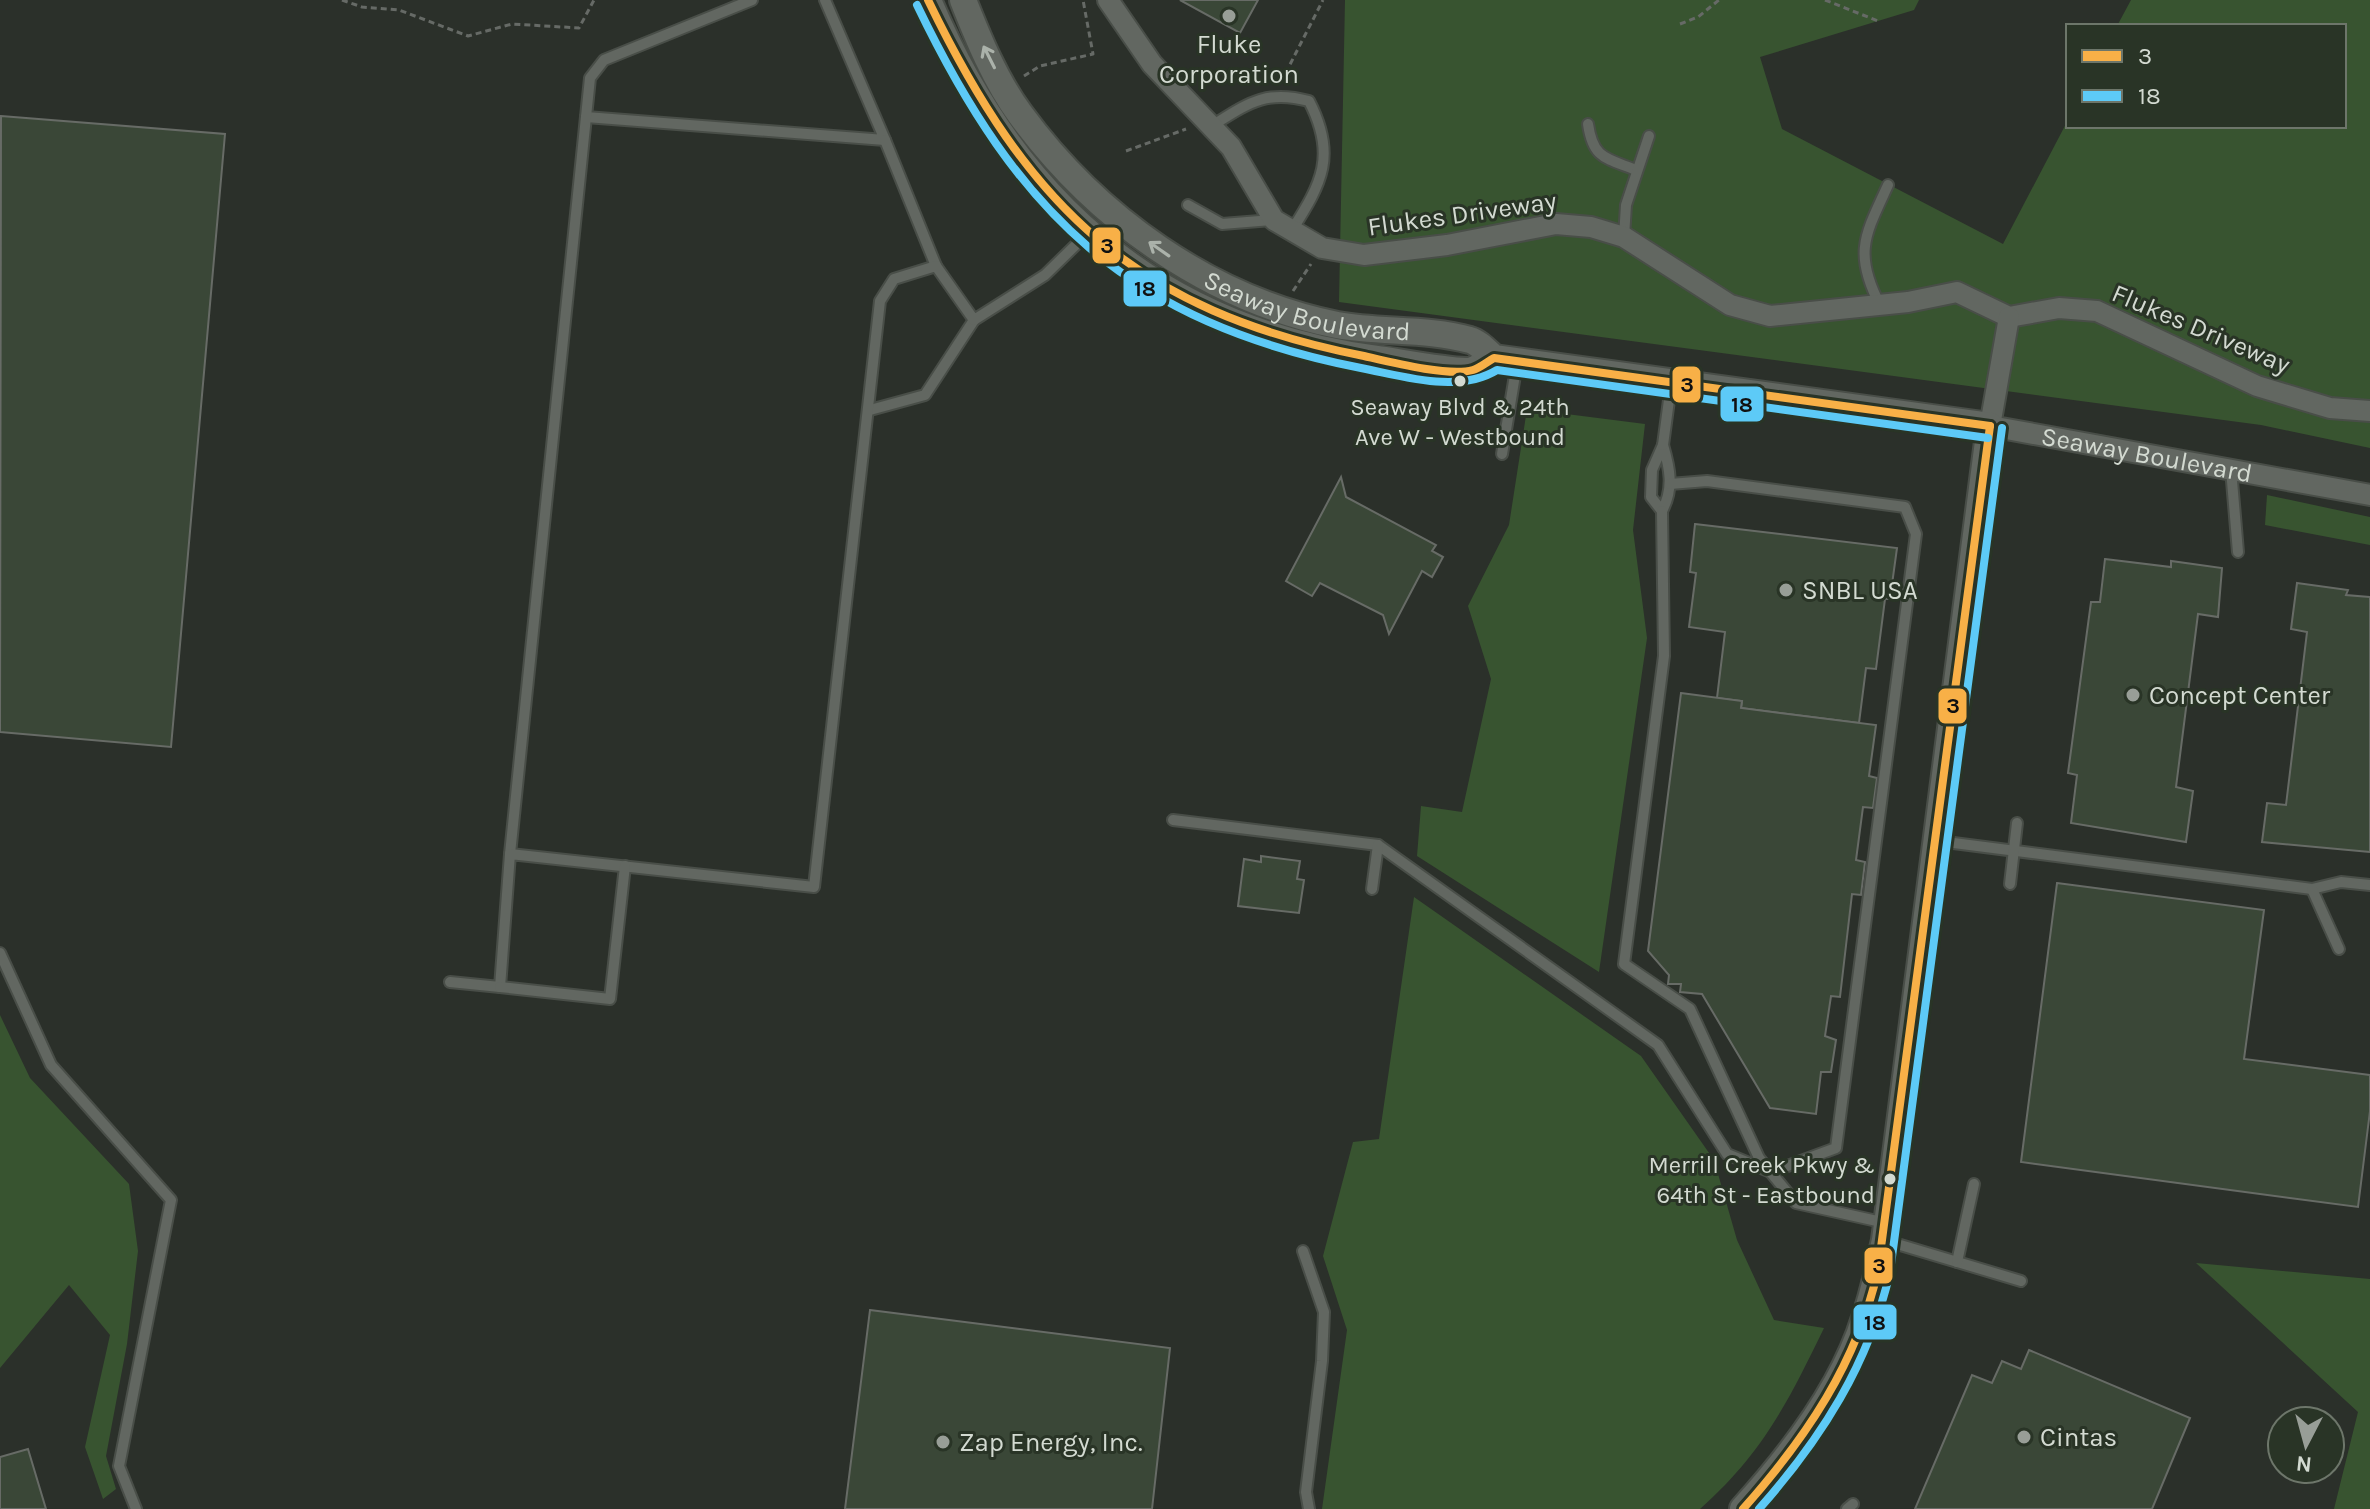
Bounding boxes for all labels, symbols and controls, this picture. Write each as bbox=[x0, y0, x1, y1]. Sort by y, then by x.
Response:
marker: Fluke Corporation bbox=[1220, 7, 1238, 25]
legend bbox=[2066, 24, 2346, 128]
place label: Fluke Corporation bbox=[1159, 29, 1299, 90]
text: 3 bbox=[2138, 42, 2152, 70]
one-way arrow bbox=[980, 46, 996, 70]
text: 18 bbox=[2138, 82, 2161, 110]
street label: Flukes Driveway bbox=[1366, 185, 1558, 243]
line badge: 3 bbox=[1091, 226, 1122, 265]
text: 3 bbox=[1100, 233, 1114, 259]
one-way arrow bbox=[1149, 241, 1171, 257]
street label: Seaway Boulevard bbox=[1199, 263, 1411, 347]
line badge: 18 bbox=[1122, 269, 1168, 308]
text: 18 bbox=[1134, 276, 1156, 302]
street label: Flukes Driveway bbox=[2107, 278, 2295, 380]
line badge: 3 bbox=[1671, 365, 1702, 404]
text: 3 bbox=[1680, 372, 1694, 398]
marker: Seaway Blvd & 24th Ave W - Westbound bbox=[1452, 373, 1468, 389]
line badge: 18 bbox=[1719, 385, 1765, 423]
text: 18 bbox=[1731, 392, 1753, 418]
place label: Seaway Blvd & 24th Ave W - Westbound bbox=[1350, 393, 1570, 451]
street label: Seaway Boulevard bbox=[2039, 420, 2255, 489]
place label: SNBL USA bbox=[1802, 575, 1918, 606]
marker: SNBL USA bbox=[1777, 581, 1795, 599]
place label: Concept Center bbox=[2149, 680, 2331, 711]
marker: Concept Center bbox=[2124, 686, 2142, 704]
line badge: 3 bbox=[1937, 687, 1968, 725]
text: 3 bbox=[1946, 693, 1960, 719]
place label: Merrill Creek Pkwy & 64th St - Eastbound bbox=[1648, 1151, 1875, 1209]
marker: Merrill Creek Pkwy & 64th St - Eastbound bbox=[1882, 1171, 1898, 1187]
line badge: 3 bbox=[1863, 1246, 1894, 1285]
text: 3 bbox=[1872, 1253, 1886, 1279]
line badge: 18 bbox=[1852, 1303, 1898, 1341]
text: 18 bbox=[1864, 1310, 1886, 1336]
north arrow bbox=[2266, 1405, 2346, 1485]
place label: Cintas bbox=[2040, 1422, 2117, 1453]
place label: Zap Energy, Inc. bbox=[959, 1427, 1143, 1458]
marker: Cintas bbox=[2015, 1428, 2033, 1446]
marker: Zap Energy, Inc. bbox=[934, 1433, 952, 1451]
text: N bbox=[2295, 1450, 2313, 1478]

